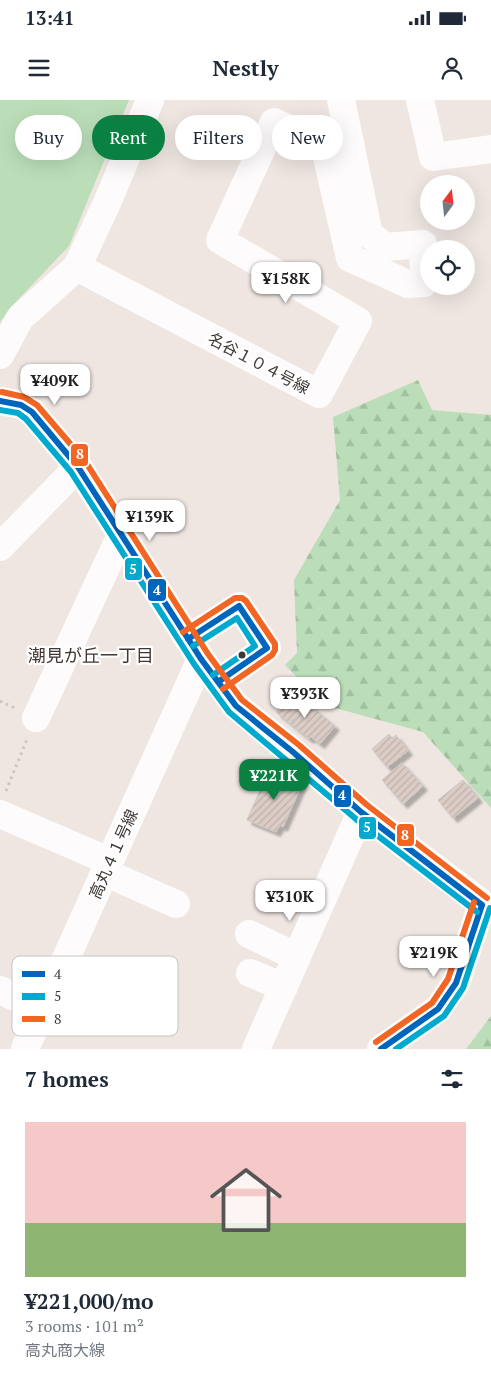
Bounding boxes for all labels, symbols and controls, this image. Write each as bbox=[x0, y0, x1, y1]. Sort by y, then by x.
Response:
text: 13:41 bbox=[25, 5, 74, 30]
text: Nestly bbox=[212, 53, 279, 82]
icon: menu bbox=[25, 54, 53, 82]
icon: person bbox=[438, 54, 466, 82]
chip: Buy bbox=[15, 115, 82, 160]
chip: Rent bbox=[92, 115, 165, 160]
chip: Filters bbox=[175, 115, 262, 160]
chip: New bbox=[272, 115, 343, 160]
north arrow bbox=[420, 175, 475, 230]
map controls bbox=[420, 175, 475, 295]
button: locate bbox=[420, 240, 475, 295]
pin: ¥158K bbox=[251, 262, 321, 304]
text: ¥158K bbox=[262, 267, 310, 289]
street label: 名谷１０４号線 bbox=[204, 327, 314, 399]
pin: ¥409K bbox=[20, 364, 90, 406]
text: ¥409K bbox=[31, 369, 79, 391]
line badge: 8 bbox=[70, 443, 89, 467]
text: 8 bbox=[76, 444, 84, 463]
pin: ¥139K bbox=[115, 500, 185, 542]
text: ¥139K bbox=[126, 505, 174, 527]
line badge: 5 bbox=[124, 557, 143, 581]
text: 5 bbox=[129, 559, 137, 578]
line badge: 4 bbox=[147, 578, 167, 602]
text: 4 bbox=[153, 580, 161, 599]
district label: 潮見が丘一丁目 bbox=[28, 643, 154, 667]
unlabelled marker bbox=[237, 650, 247, 660]
pin: ¥393K bbox=[270, 676, 340, 719]
text: ¥393K bbox=[281, 682, 329, 704]
pin: ¥221K bbox=[239, 758, 309, 801]
text: ¥221K bbox=[250, 764, 298, 786]
line badge: 4 bbox=[333, 784, 352, 808]
text: 4 bbox=[338, 785, 346, 804]
street label: 高丸４１号線 bbox=[83, 806, 143, 902]
line badge: 5 bbox=[358, 816, 377, 840]
text: 5 bbox=[363, 817, 371, 836]
line badge: 8 bbox=[396, 823, 415, 847]
text: 8 bbox=[401, 825, 409, 844]
pin: ¥310K bbox=[255, 880, 325, 922]
text: ¥310K bbox=[266, 885, 314, 907]
pin: ¥219K bbox=[399, 936, 469, 978]
text: ¥219K bbox=[410, 941, 458, 963]
legend bbox=[12, 956, 178, 1036]
text: 4 bbox=[54, 964, 62, 983]
text: 5 bbox=[54, 986, 61, 1005]
text: 8 bbox=[54, 1009, 61, 1028]
text: 7 homes bbox=[25, 1065, 109, 1093]
icon: filters bbox=[438, 1065, 466, 1093]
icon: home bbox=[201, 1155, 291, 1245]
text: ¥221,000/mo bbox=[25, 1287, 154, 1315]
text: 3 rooms · 101 m² bbox=[25, 1315, 144, 1337]
text: 高丸商大線 bbox=[25, 1339, 105, 1361]

